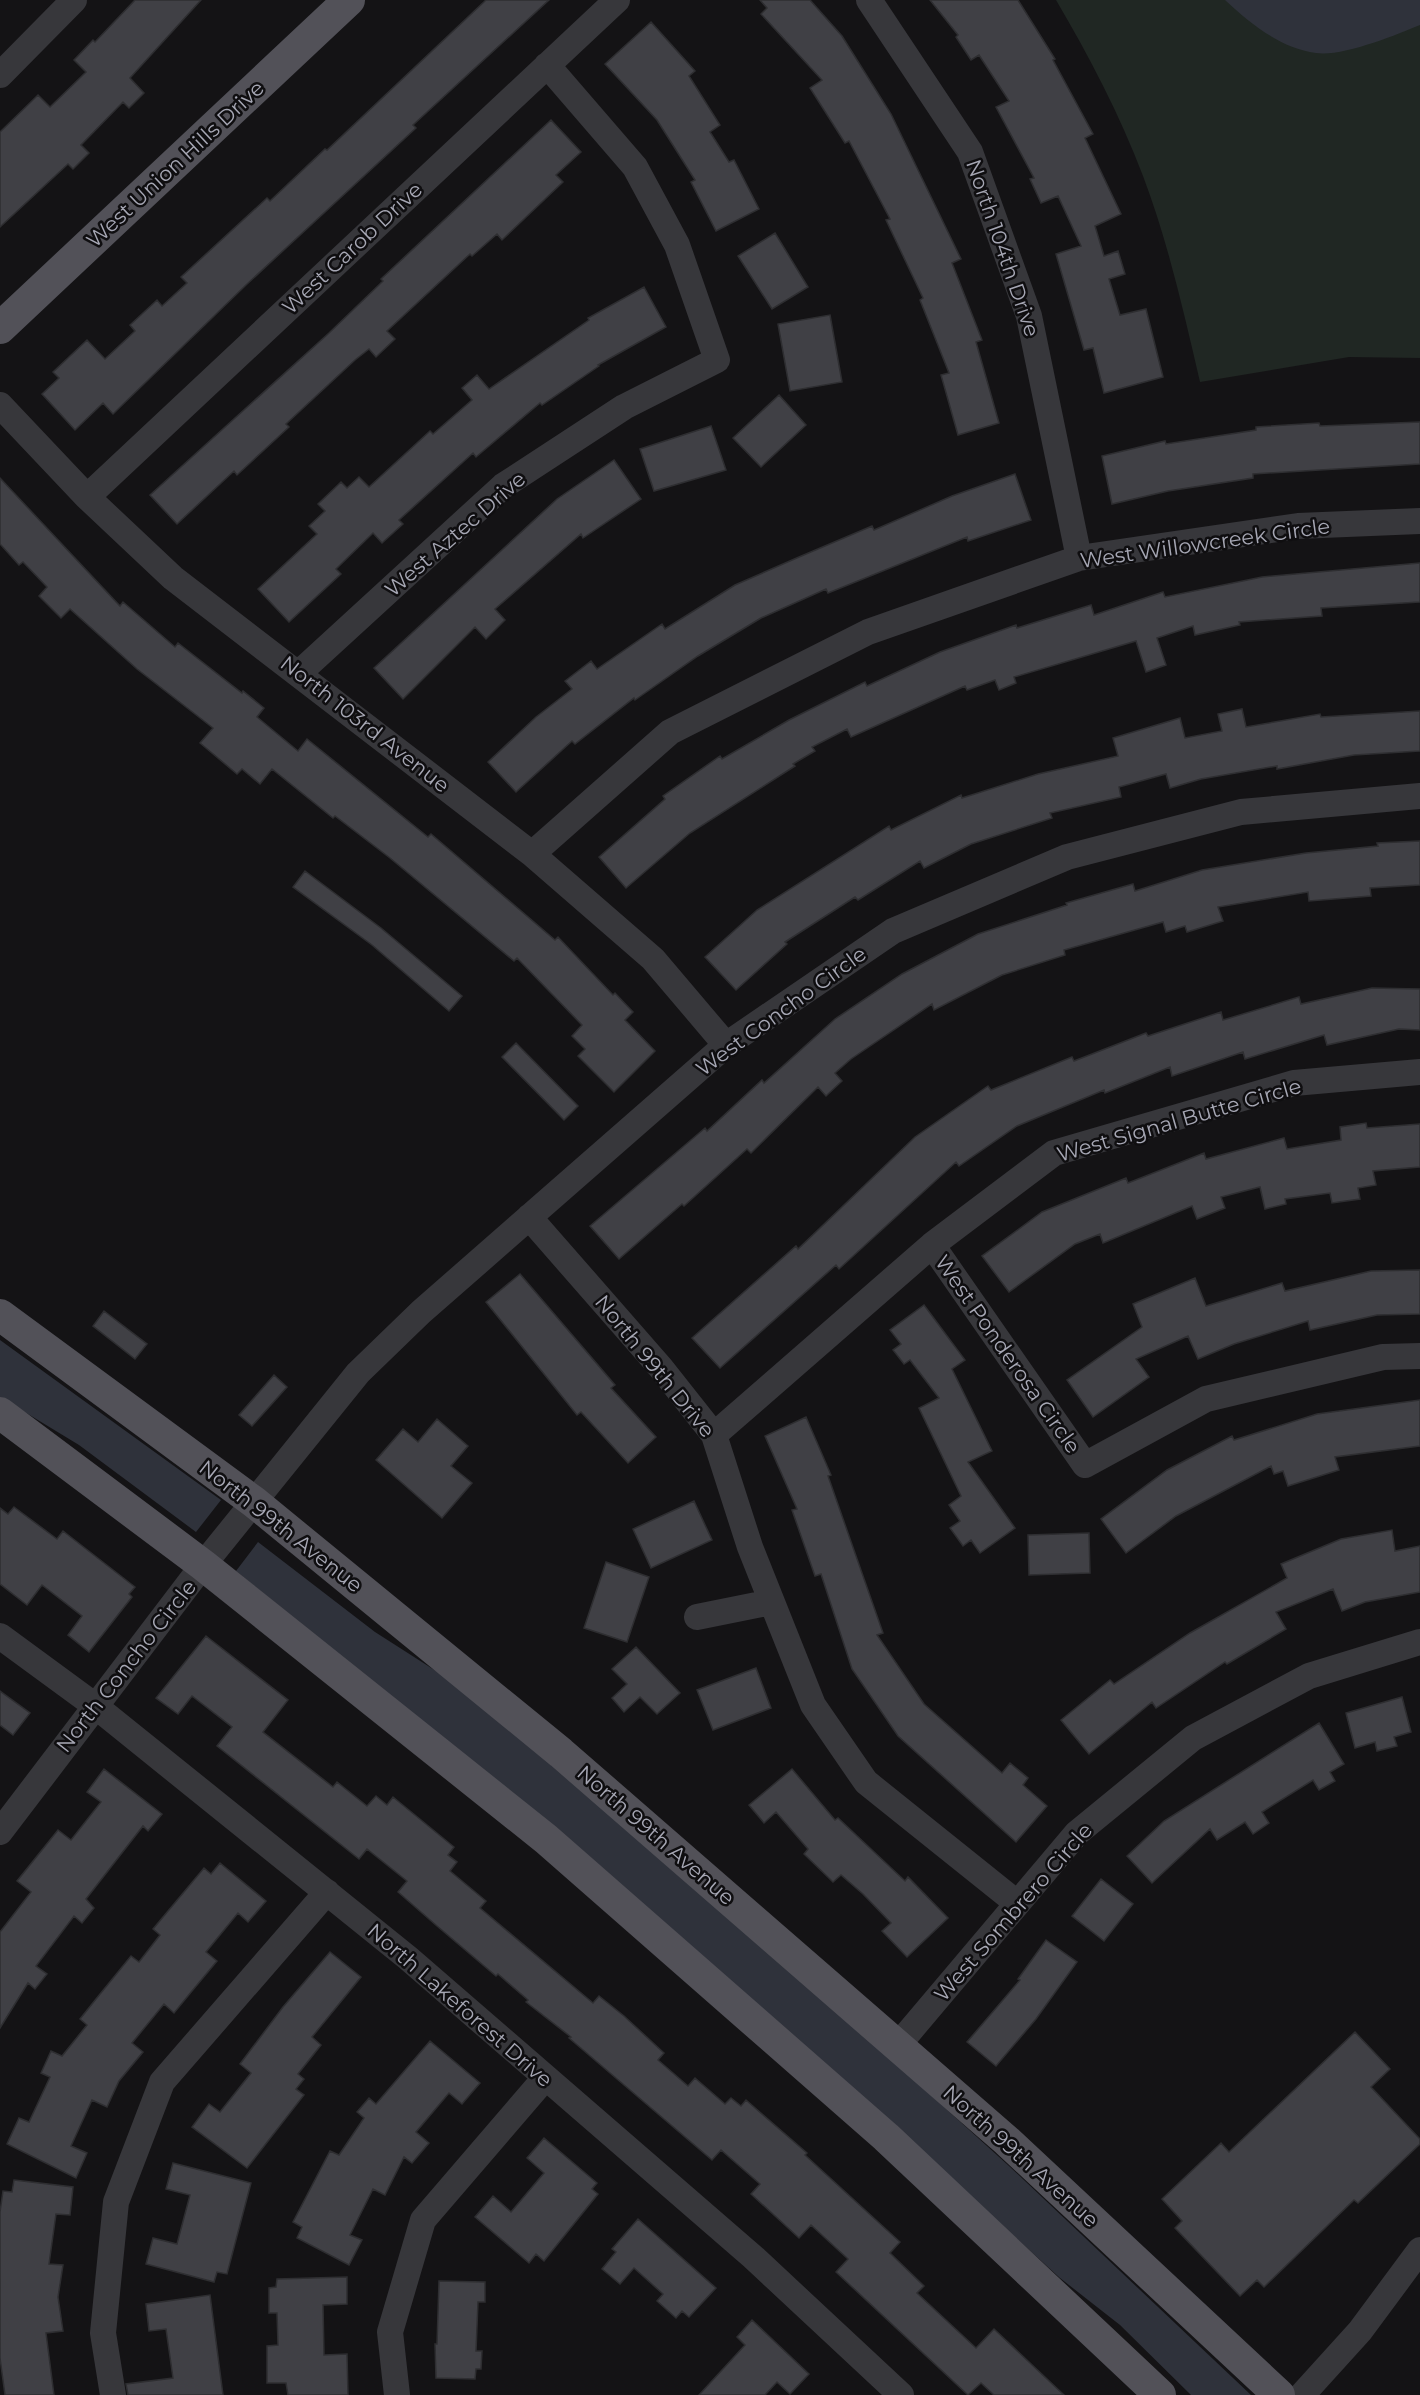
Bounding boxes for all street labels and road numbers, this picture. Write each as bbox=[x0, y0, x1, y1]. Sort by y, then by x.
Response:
street label: West Union Hills Drive bbox=[81, 75, 269, 253]
street label: North 104th Drive bbox=[961, 156, 1045, 340]
street label: West Carob Drive bbox=[277, 177, 427, 319]
street label: West Aztec Drive bbox=[380, 466, 530, 602]
street label: West Willowcreek Circle bbox=[1078, 513, 1332, 573]
street label: North 103rd Avenue bbox=[276, 650, 454, 798]
street label: West Concho Circle bbox=[691, 941, 871, 1081]
street label: West Signal Butte Circle bbox=[1054, 1073, 1304, 1167]
street label: West Ponderosa Circle bbox=[930, 1250, 1086, 1458]
street label: North 99th Drive bbox=[590, 1290, 720, 1442]
street label: North 99th Avenue bbox=[194, 1454, 368, 1598]
street label: North Concho Circle bbox=[51, 1575, 201, 1757]
street label: North 99th Avenue bbox=[572, 1760, 740, 1910]
street label: West Sombrero Circle bbox=[929, 1818, 1097, 2006]
street label: North Lakeforest Drive bbox=[362, 1918, 558, 2092]
street label: North 99th Avenue bbox=[938, 2080, 1104, 2232]

